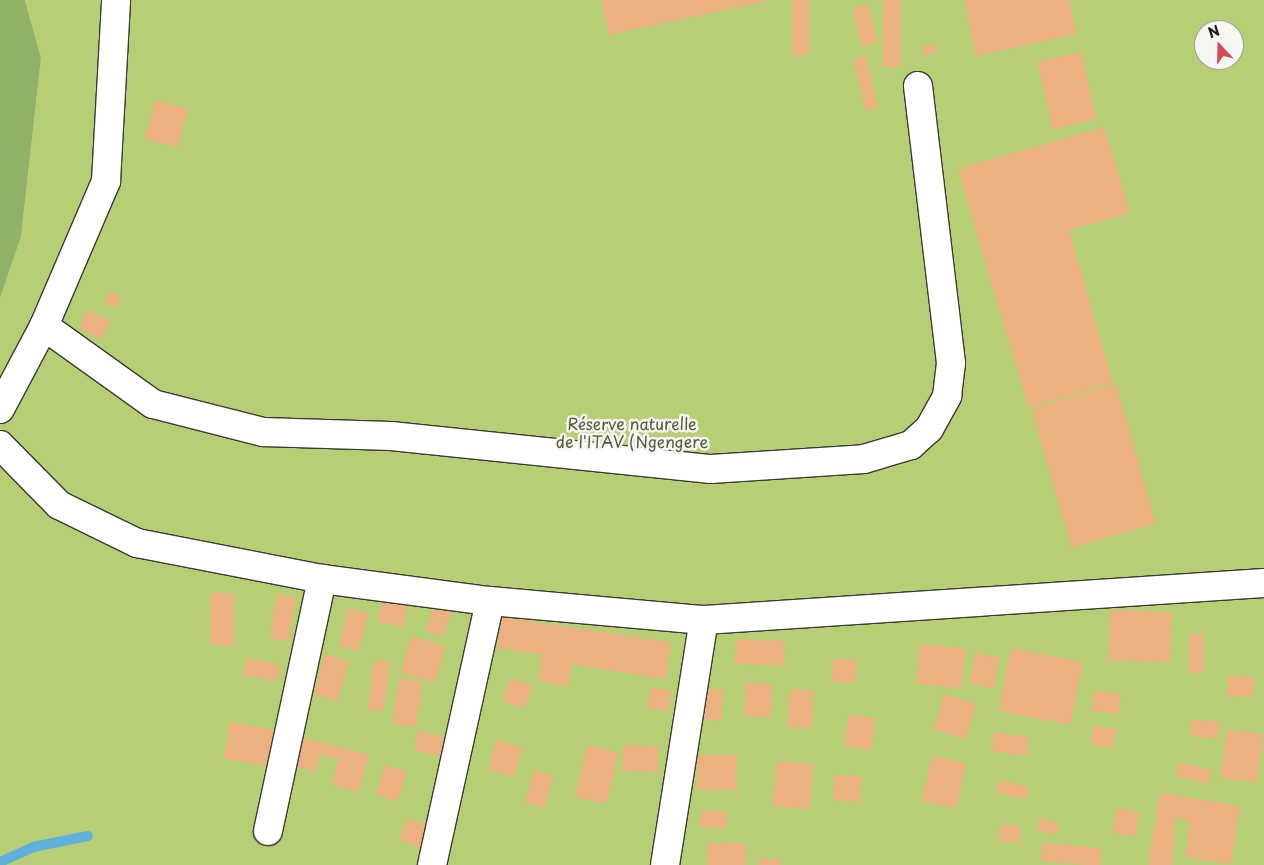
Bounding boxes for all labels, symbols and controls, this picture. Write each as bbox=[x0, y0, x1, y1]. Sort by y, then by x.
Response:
north arrow bbox=[1194, 20, 1244, 70]
text: N bbox=[1205, 20, 1223, 43]
park label: Réserve naturelle de l'ITAV (Ngengere bbox=[556, 413, 708, 451]

